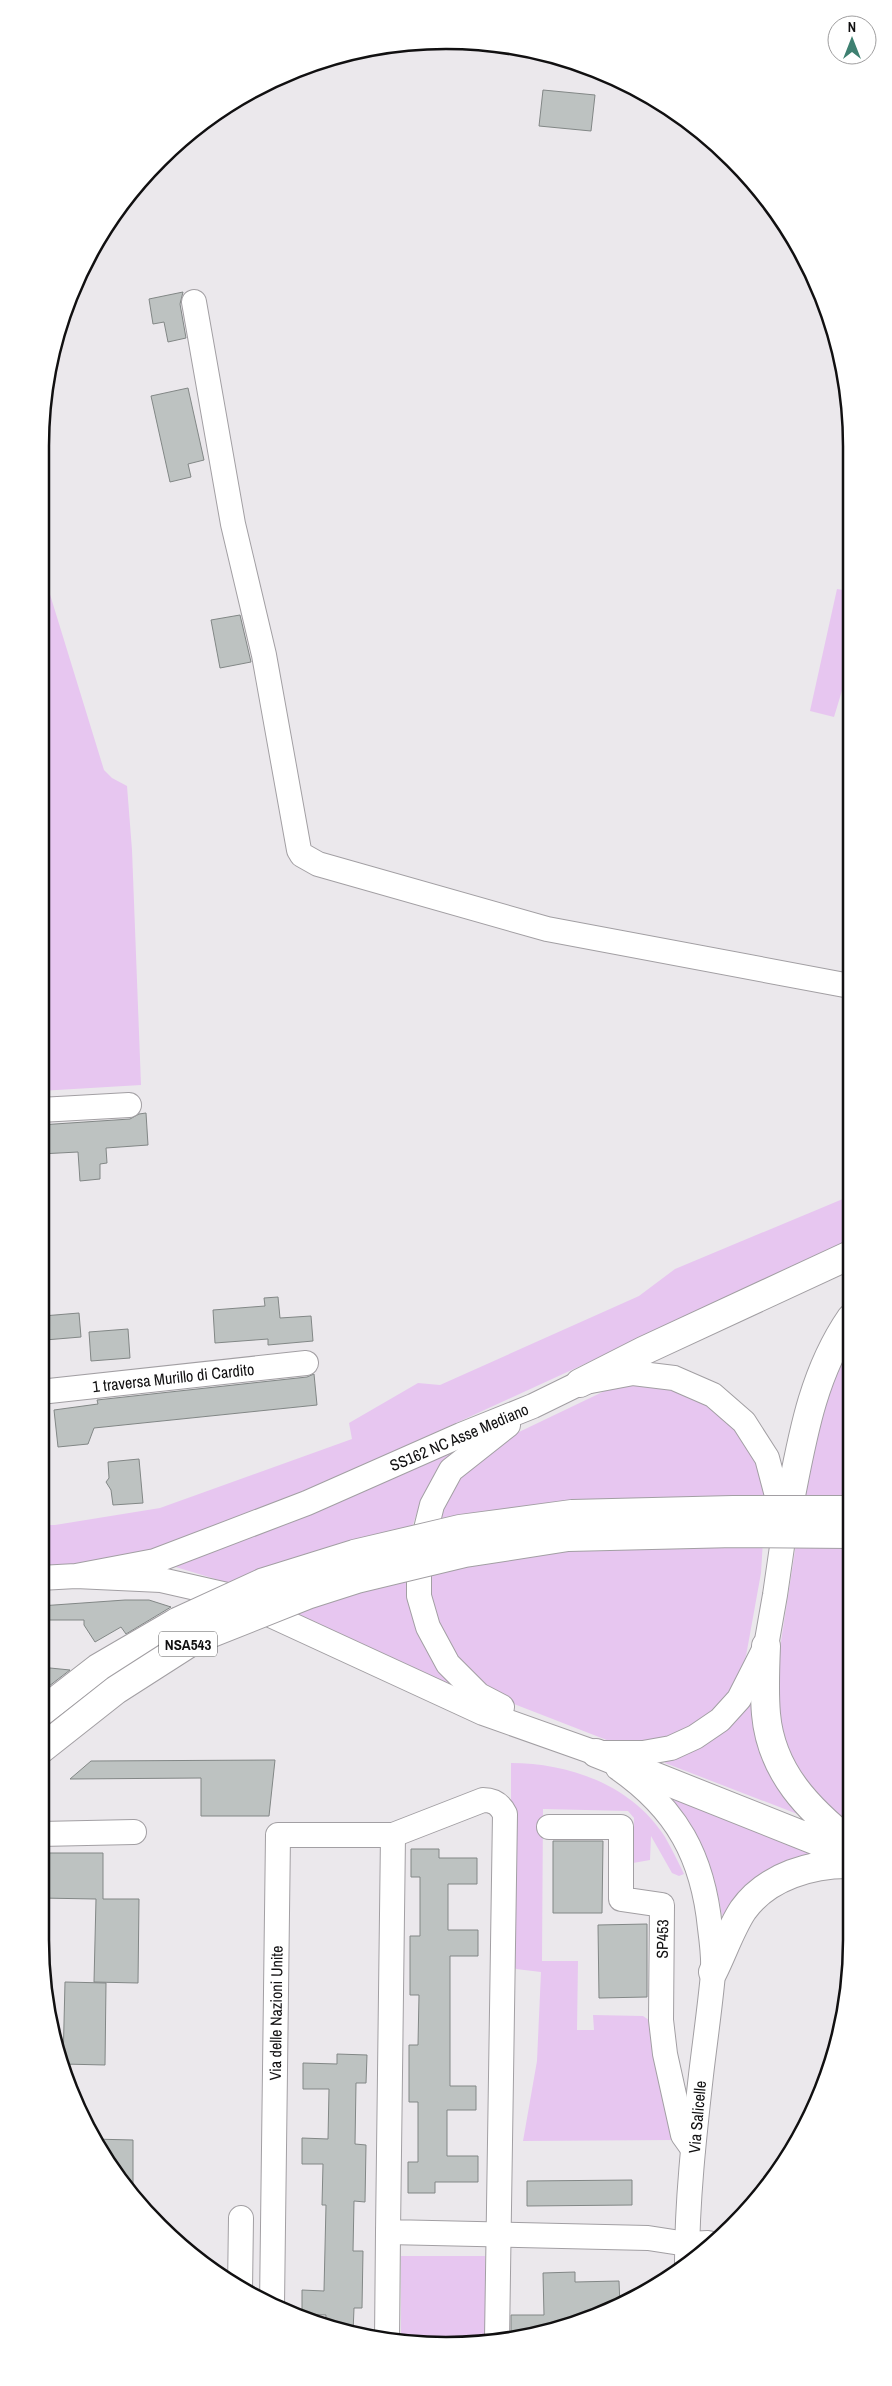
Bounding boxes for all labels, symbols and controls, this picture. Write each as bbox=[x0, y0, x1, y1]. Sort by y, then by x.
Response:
north arrow bbox=[827, 15, 877, 65]
text: N bbox=[848, 18, 856, 36]
street label: 1 traversa Murillo di Cardito bbox=[91, 1358, 255, 1397]
street label: SS162 NC Asse Mediano bbox=[386, 1398, 532, 1476]
road number: NSA543 bbox=[159, 1632, 217, 1656]
street label: SP453 bbox=[651, 1919, 673, 1959]
street label: Via delle Nazioni Unite bbox=[264, 1945, 288, 2081]
street label: Via Salicelle bbox=[683, 2080, 711, 2154]

